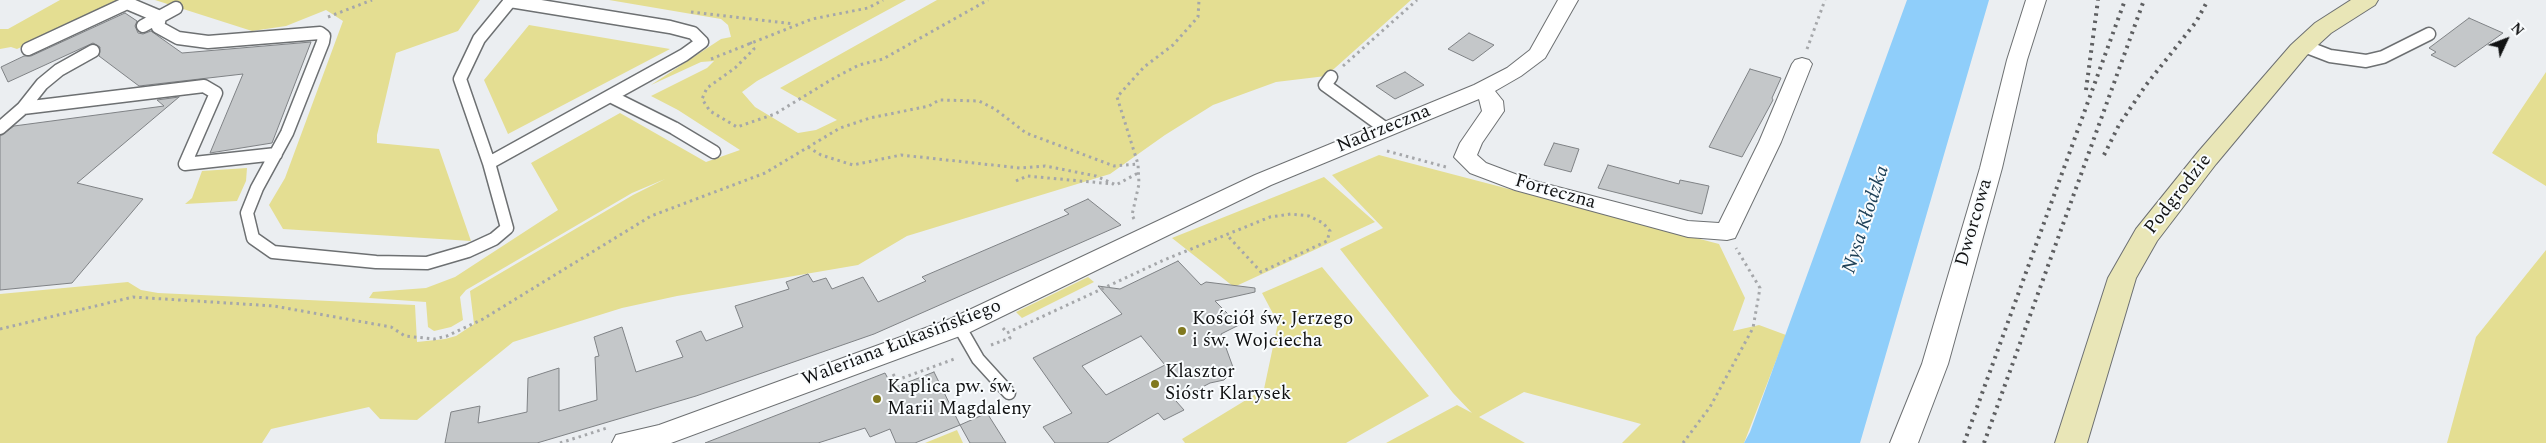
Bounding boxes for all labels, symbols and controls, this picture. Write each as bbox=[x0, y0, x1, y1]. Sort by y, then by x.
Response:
north arrow bbox=[2481, 15, 2531, 65]
text: N bbox=[2506, 18, 2529, 41]
street label: Nadrzeczna bbox=[1334, 101, 1434, 159]
street label: Podgrodzie bbox=[2141, 150, 2217, 240]
water label: Nysa Kłodzka bbox=[1838, 163, 1896, 277]
street label: Forteczna bbox=[1512, 171, 1598, 215]
street label: Dworcowa bbox=[1952, 177, 1998, 269]
street label: Waleriana Łukasińskiego bbox=[799, 295, 1005, 393]
place label: Kościół św. Jerzego i św. Wojciecha bbox=[1192, 309, 1353, 353]
marker: Kościół św. Jerzego i św. Wojciecha bbox=[1176, 325, 1188, 337]
place label: Klasztor Sióstr Klarysek bbox=[1165, 362, 1291, 406]
place label: Kaplica pw. św. Marii Magdaleny bbox=[887, 377, 1031, 421]
marker: Klasztor Sióstr Klarysek bbox=[1149, 378, 1161, 390]
marker: Kaplica pw. św. Marii Magdaleny bbox=[871, 393, 883, 405]

